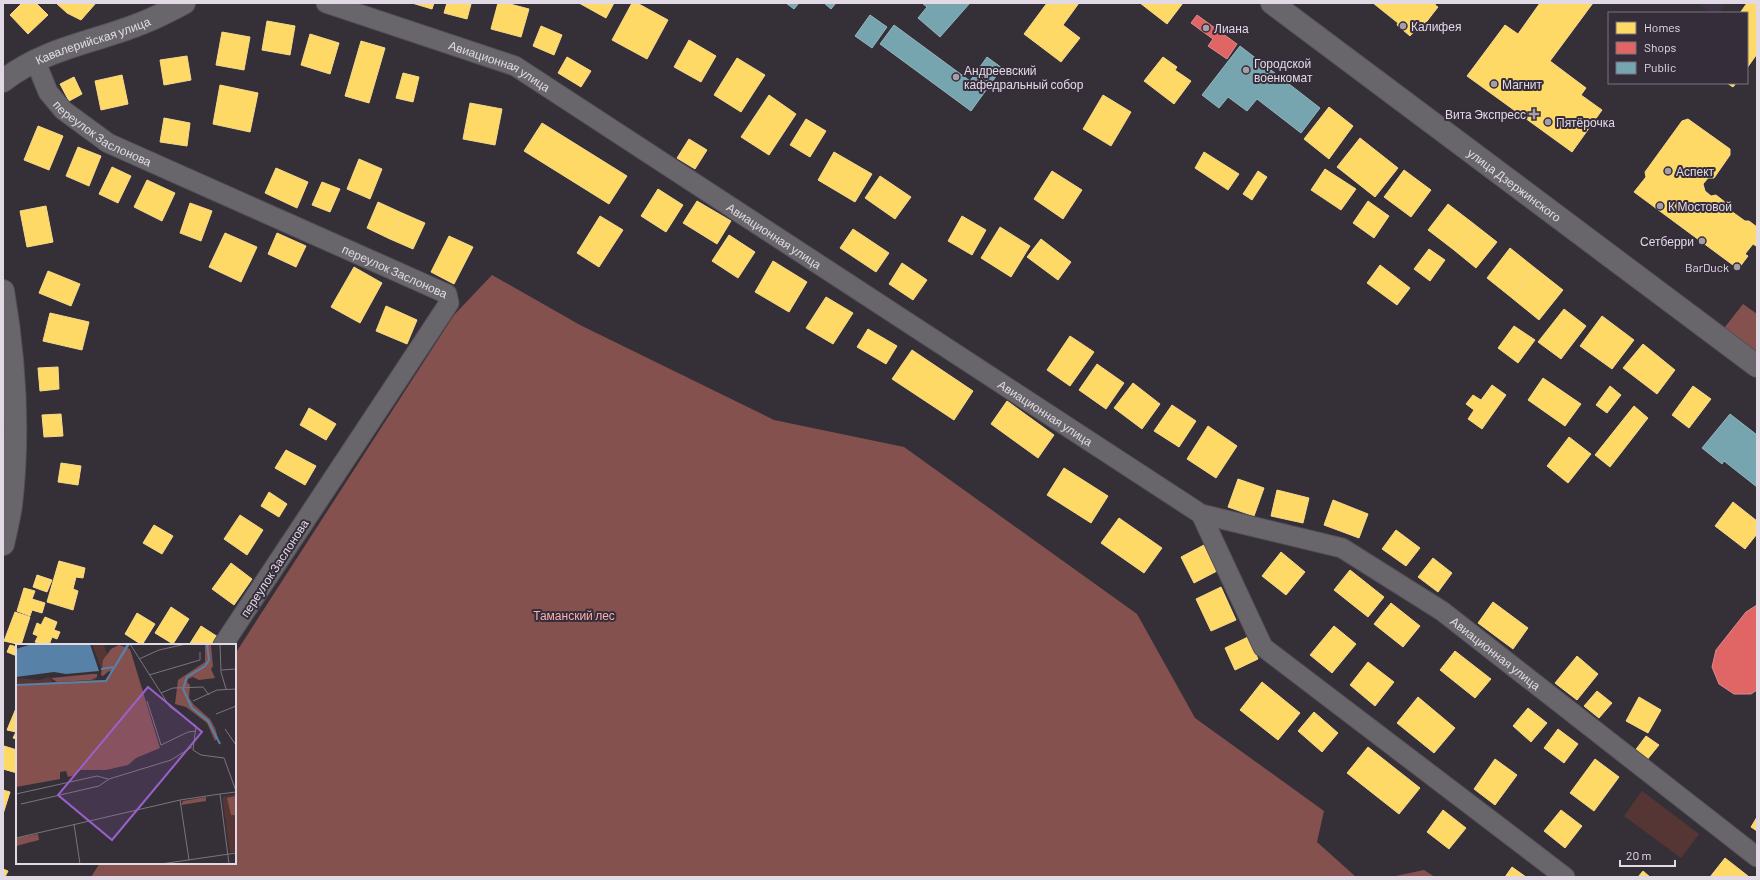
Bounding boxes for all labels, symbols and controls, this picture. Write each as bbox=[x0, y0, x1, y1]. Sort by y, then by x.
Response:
legend bbox=[1608, 12, 1748, 84]
street label: Кавалерийская улица bbox=[33, 14, 152, 67]
place label: Калифея bbox=[1411, 19, 1461, 34]
text: Homes bbox=[1644, 20, 1681, 34]
place label: Лиана bbox=[1214, 21, 1249, 35]
marker: Калифея bbox=[1398, 21, 1408, 31]
marker: Лиана bbox=[1201, 23, 1211, 33]
street label: Авиационная улица bbox=[447, 37, 553, 94]
text: Shops bbox=[1644, 40, 1677, 54]
place label: Городской военкомат bbox=[1254, 56, 1313, 84]
text: Public bbox=[1644, 60, 1676, 74]
place label: Андреевский кафедральный собор bbox=[964, 63, 1084, 92]
marker: Городской военкомат bbox=[1241, 65, 1251, 75]
marker: Андреевский кафедральный собор bbox=[951, 72, 961, 82]
place label: Магнит bbox=[1502, 77, 1543, 91]
marker: Магнит bbox=[1489, 79, 1499, 89]
street label: переулок Заслонова bbox=[51, 97, 154, 169]
place label: Вита Экспресс bbox=[1445, 107, 1526, 122]
marker: Вита Экспресс bbox=[1529, 109, 1539, 119]
place label: Пятёрочка bbox=[1556, 115, 1615, 130]
marker: Пятёрочка bbox=[1543, 117, 1553, 127]
street label: улица Дзержинского bbox=[1465, 145, 1564, 224]
place label: Аспект bbox=[1676, 164, 1715, 178]
marker: Аспект bbox=[1663, 166, 1673, 176]
street label: Авиационная улица bbox=[725, 199, 824, 271]
place label: К Мостовой bbox=[1668, 199, 1732, 213]
marker: К Мостовой bbox=[1655, 201, 1665, 211]
place label: Сетберри bbox=[1640, 234, 1694, 249]
marker: Сетберри bbox=[1697, 236, 1707, 246]
street label: переулок Заслонова bbox=[340, 241, 450, 301]
place label: BarDuck bbox=[1685, 260, 1729, 274]
marker: BarDuck bbox=[1732, 262, 1742, 272]
street label: Авиационная улица bbox=[996, 377, 1096, 449]
street label: переулок Заслонова bbox=[237, 516, 312, 620]
park label: Таманский лес bbox=[533, 608, 615, 622]
street label: Авиационная улица bbox=[1448, 614, 1544, 693]
inset map bbox=[16, 644, 236, 864]
scale bar bbox=[1620, 842, 1675, 868]
text: 20 m bbox=[1626, 848, 1652, 862]

